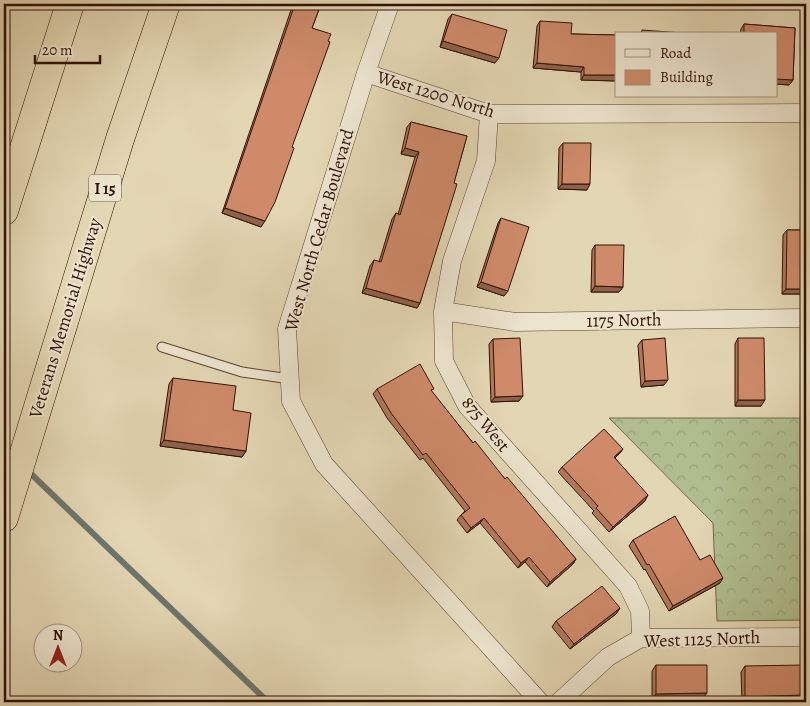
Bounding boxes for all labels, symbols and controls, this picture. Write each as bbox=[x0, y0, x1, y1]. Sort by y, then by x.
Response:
scale bar bbox=[35, 32, 100, 64]
legend bbox=[615, 32, 778, 98]
text: 20 m bbox=[42, 40, 73, 60]
text: Road bbox=[660, 43, 692, 63]
street label: West 1200 North bbox=[373, 64, 498, 123]
text: Building bbox=[660, 67, 713, 87]
street label: West North Cedar Boulevard bbox=[278, 126, 359, 335]
road number: I 15 bbox=[89, 174, 121, 202]
street label: Veterans Memorial Highway bbox=[23, 214, 107, 422]
street label: 1175 North bbox=[586, 307, 662, 333]
street label: 875 West bbox=[456, 391, 516, 457]
north arrow bbox=[32, 624, 82, 674]
street label: West 1125 North bbox=[642, 625, 761, 653]
text: N bbox=[53, 626, 63, 645]

